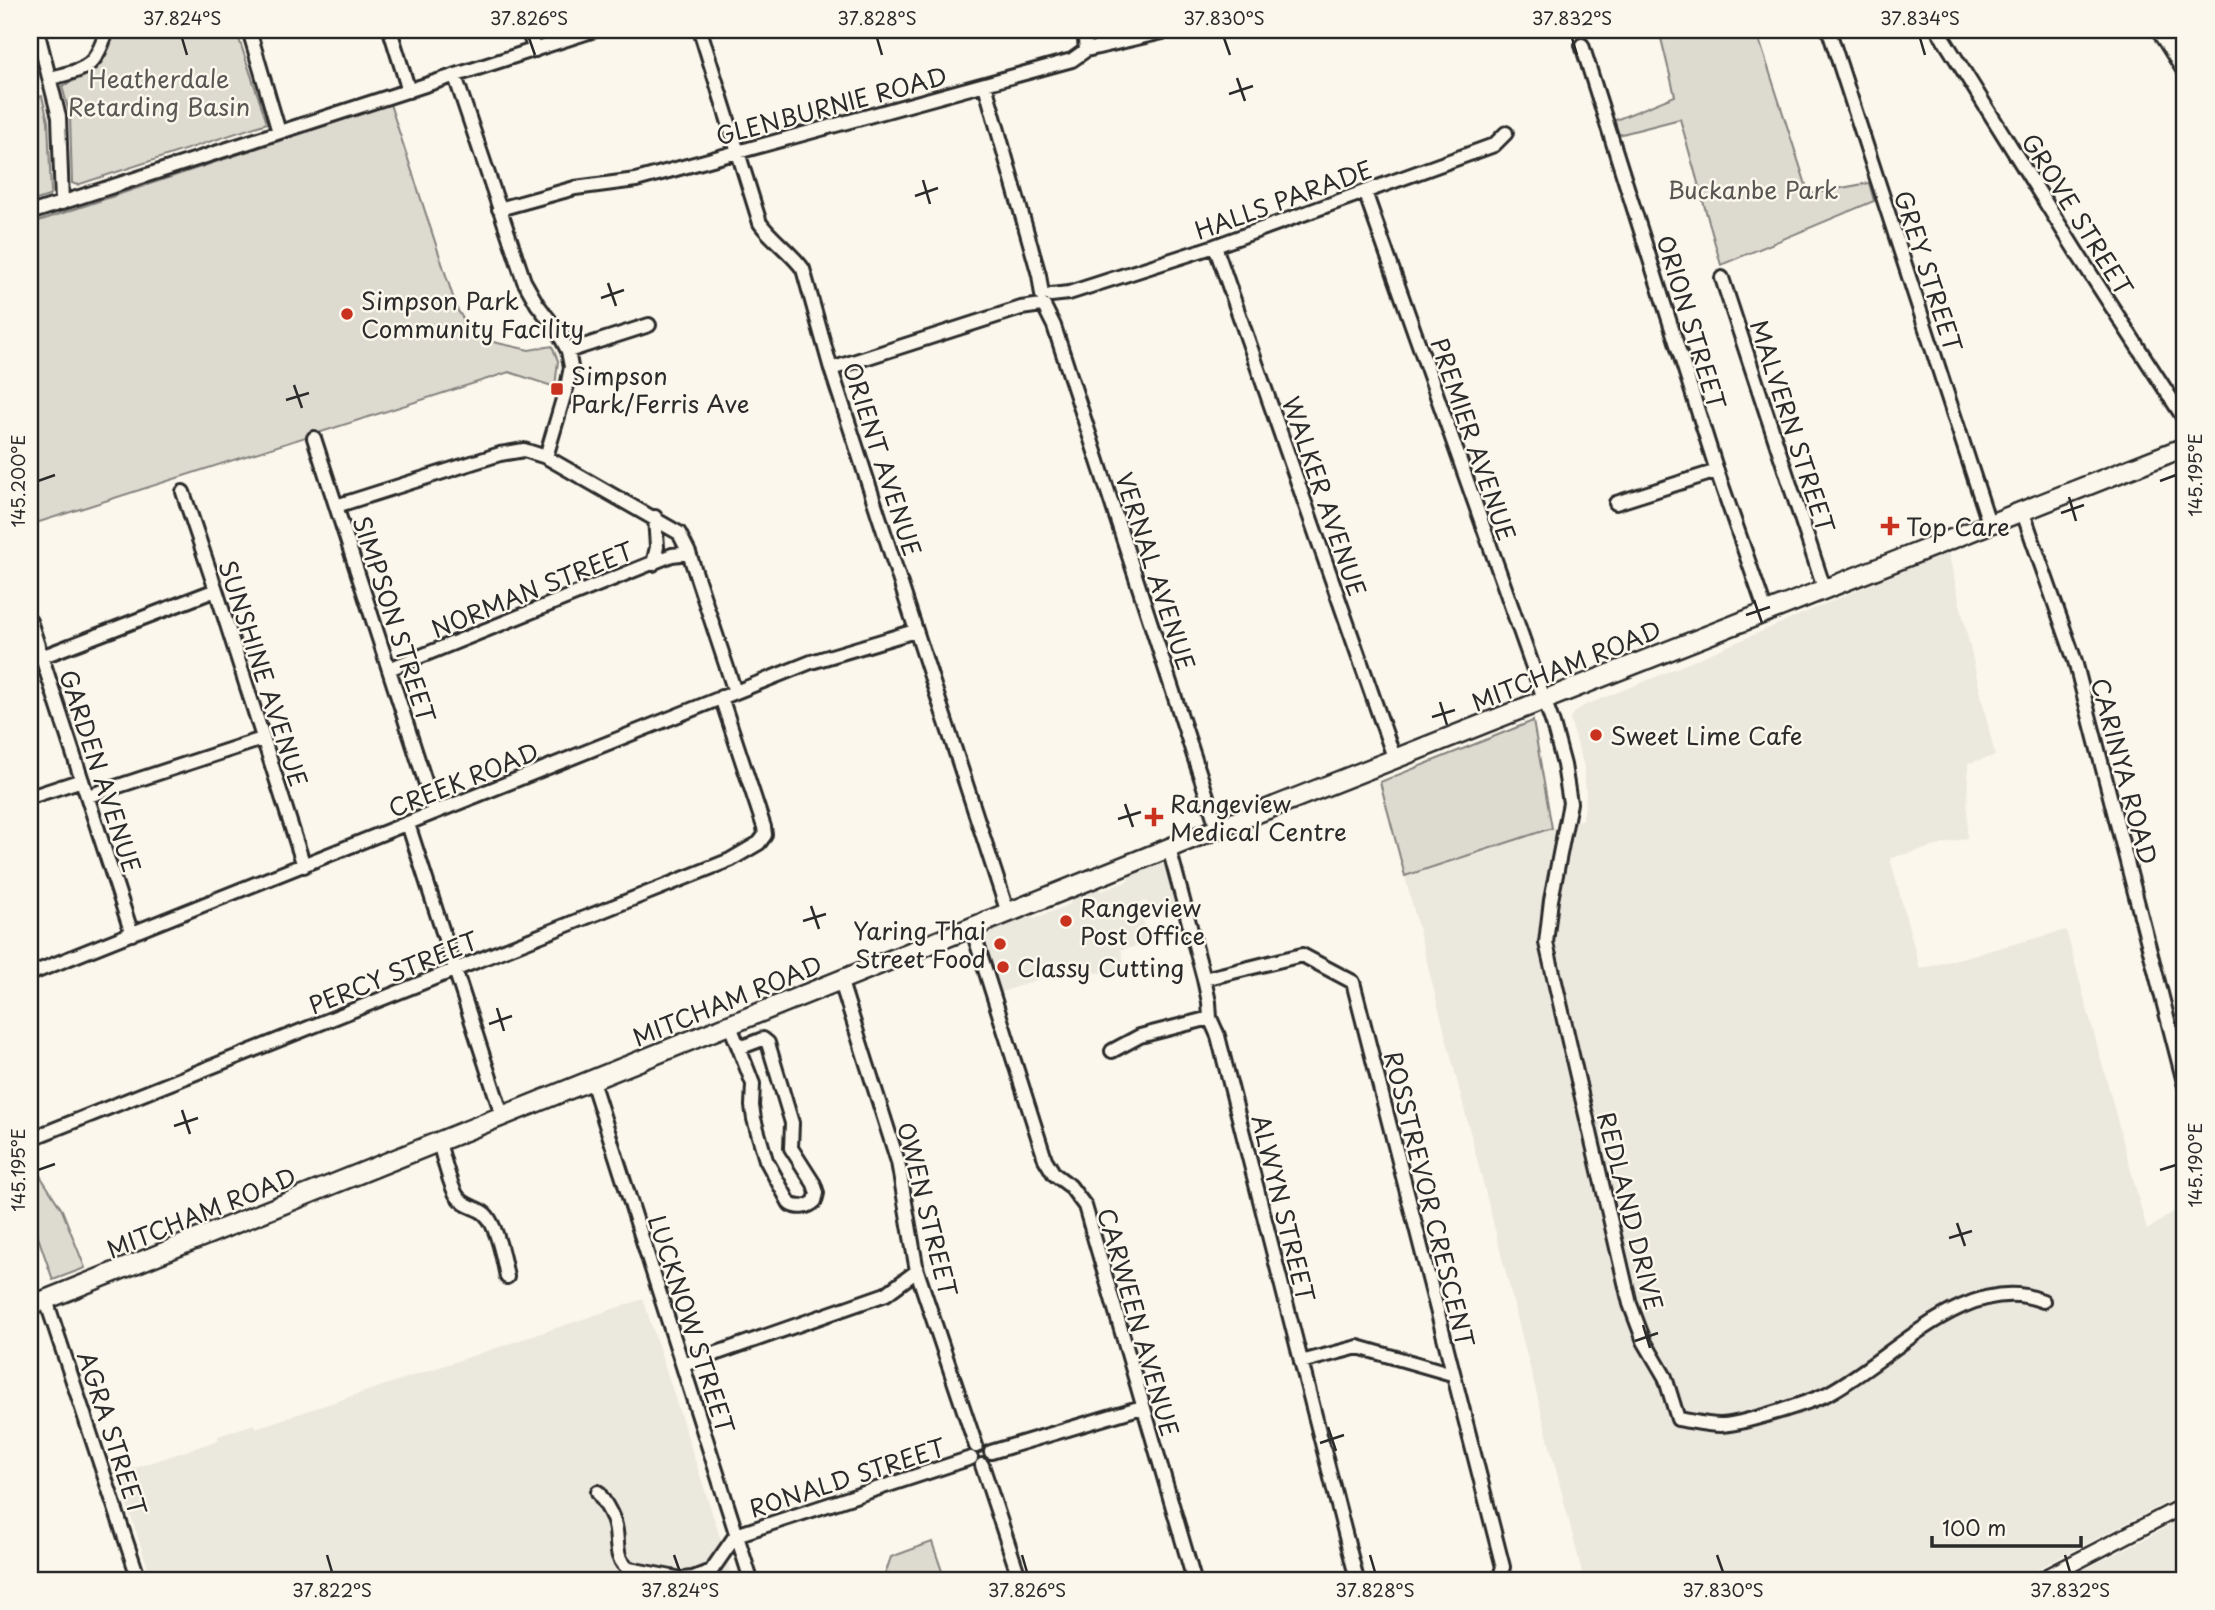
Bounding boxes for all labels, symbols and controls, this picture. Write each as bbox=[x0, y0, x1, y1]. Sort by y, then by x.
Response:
text: 37.824°S bbox=[143, 4, 221, 31]
text: 37.826°S bbox=[490, 4, 568, 31]
text: 37.828°S bbox=[837, 4, 917, 31]
text: 37.830°S bbox=[1183, 4, 1265, 31]
text: 37.832°S bbox=[1532, 4, 1612, 31]
text: 37.834°S bbox=[1880, 4, 1960, 31]
street label: GLENBURNIE ROAD bbox=[711, 57, 951, 153]
park label: Heatherdale Retarding Basin bbox=[68, 60, 250, 124]
street label: GROVE STREET bbox=[2013, 126, 2143, 303]
street label: HALLS PARADE bbox=[1189, 150, 1377, 248]
park label: Buckanbe Park bbox=[1668, 171, 1838, 207]
street label: GREY STREET bbox=[1886, 186, 1972, 357]
street label: ORION STREET bbox=[1648, 230, 1736, 414]
place label: Simpson Park Community Facility bbox=[361, 282, 584, 346]
marker: Simpson Park Community Facility bbox=[339, 306, 355, 322]
street label: MALVERN STREET bbox=[1742, 315, 1845, 538]
street label: PREMIER AVENUE bbox=[1422, 333, 1526, 545]
place label: Simpson Park/Ferris Ave bbox=[571, 357, 749, 421]
street label: ORIENT AVENUE bbox=[835, 357, 931, 561]
marker: Simpson Park/Ferris Ave bbox=[549, 381, 565, 397]
street label: WALKER AVENUE bbox=[1274, 391, 1376, 601]
text: 145.195°E bbox=[2181, 433, 2208, 517]
text: 145.200°E bbox=[4, 435, 31, 527]
street label: VERNAL AVENUE bbox=[1107, 467, 1205, 675]
place label: Top Care bbox=[1906, 508, 2010, 544]
street label: SIMPSON STREET bbox=[345, 511, 445, 727]
marker: Top Care bbox=[1880, 516, 1900, 536]
street label: NORMAN STREET bbox=[425, 532, 639, 646]
street label: SUNSHINE AVENUE bbox=[210, 555, 318, 791]
street label: MITCHAM ROAD bbox=[1466, 611, 1666, 719]
street label: GARDEN AVENUE bbox=[51, 665, 151, 877]
street label: CARINYA ROAD bbox=[2083, 674, 2167, 868]
place label: Sweet Lime Cafe bbox=[1610, 717, 1802, 753]
marker: Sweet Lime Cafe bbox=[1588, 727, 1604, 743]
street label: CREEK ROAD bbox=[382, 732, 544, 826]
place label: Rangeview Medical Centre bbox=[1170, 785, 1347, 849]
marker: Rangeview Medical Centre bbox=[1144, 807, 1164, 827]
place label: Rangeview Post Office bbox=[1080, 889, 1205, 953]
place label: Yaring Thai Street Food bbox=[853, 912, 986, 976]
marker: Rangeview Post Office bbox=[1058, 913, 1074, 929]
street label: PERCY STREET bbox=[303, 921, 484, 1022]
marker: Yaring Thai Street Food bbox=[992, 936, 1008, 952]
street label: MITCHAM ROAD bbox=[627, 946, 827, 1054]
place label: Classy Cutting bbox=[1017, 949, 1184, 985]
marker: Classy Cutting bbox=[995, 959, 1011, 975]
street label: ROSSTREVOR CRESCENT bbox=[1376, 1047, 1484, 1351]
street label: REDLAND DRIVE bbox=[1589, 1108, 1673, 1314]
street label: ALWYN STREET bbox=[1243, 1111, 1325, 1306]
street label: OWEN STREET bbox=[889, 1118, 967, 1301]
text: 145.190°E bbox=[2181, 1122, 2208, 1208]
text: 145.195°E bbox=[4, 1128, 31, 1212]
street label: MITCHAM ROAD bbox=[101, 1158, 301, 1266]
street label: CARWEEN AVENUE bbox=[1089, 1203, 1189, 1441]
street label: LUCKNOW STREET bbox=[640, 1210, 744, 1438]
street label: AGRA STREET bbox=[69, 1346, 157, 1520]
street label: RONALD STREET bbox=[744, 1428, 950, 1526]
scale bar bbox=[1932, 1505, 2080, 1549]
text: 100 m bbox=[1942, 1511, 2006, 1543]
text: 37.822°S bbox=[292, 1576, 372, 1603]
text: 37.824°S bbox=[641, 1576, 719, 1603]
text: 37.826°S bbox=[988, 1576, 1066, 1603]
text: 37.828°S bbox=[1335, 1576, 1415, 1603]
text: 37.830°S bbox=[1682, 1576, 1764, 1603]
text: 37.832°S bbox=[2030, 1576, 2110, 1603]

